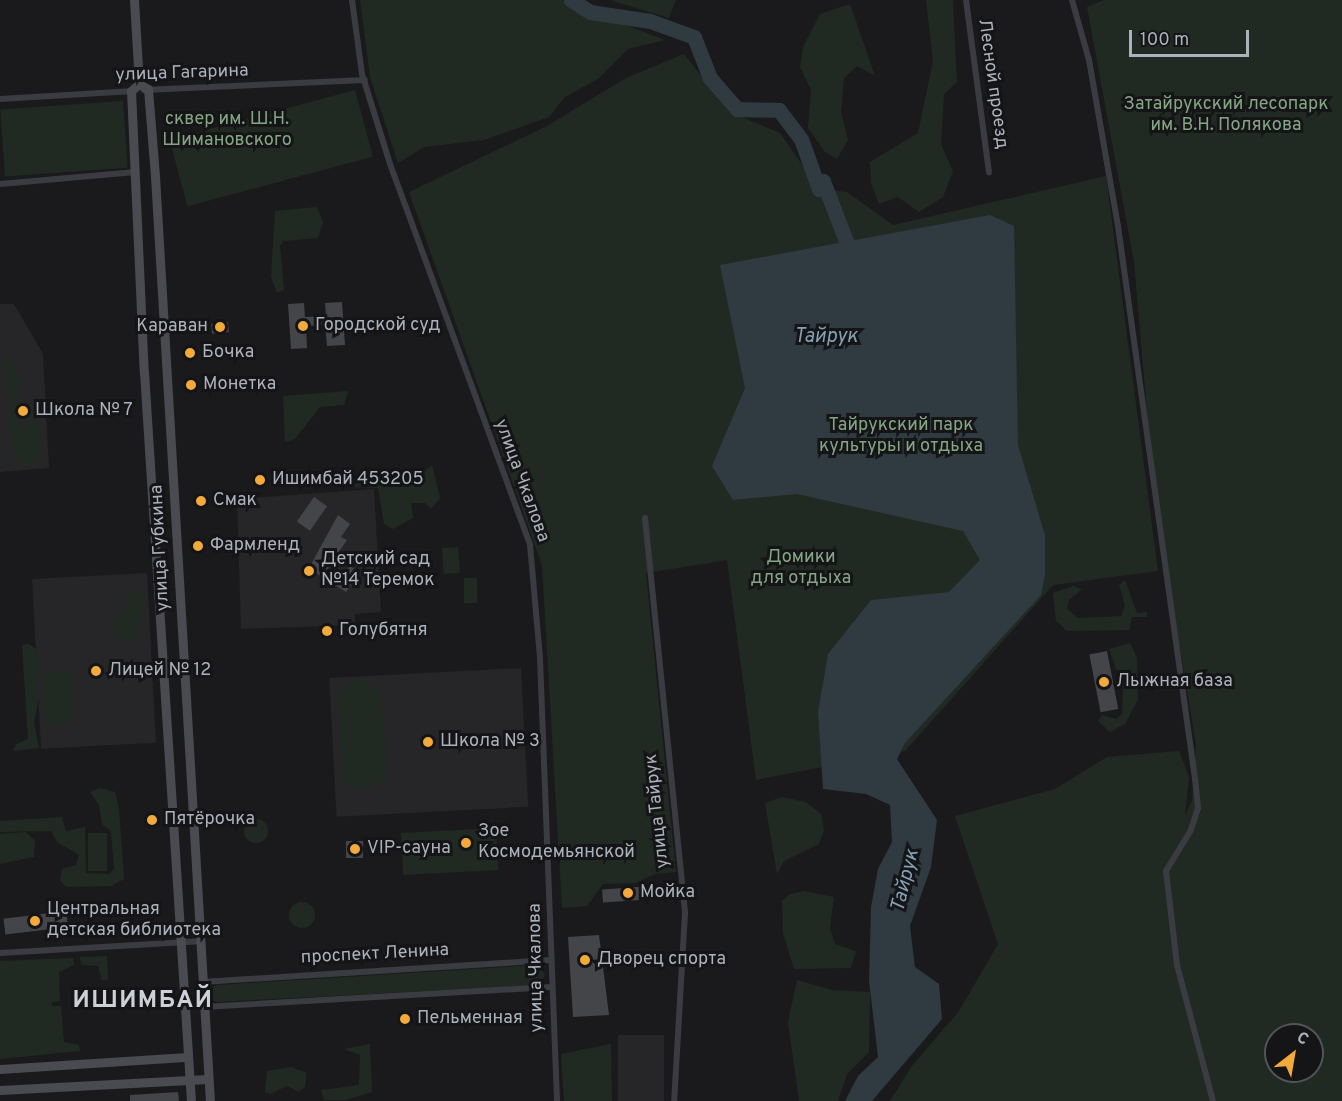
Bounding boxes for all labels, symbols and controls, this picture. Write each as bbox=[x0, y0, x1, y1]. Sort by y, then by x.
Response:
street label: Лесной проезд bbox=[972, 18, 1012, 150]
scale bar bbox=[1132, 18, 1252, 56]
text: 100 m bbox=[1140, 29, 1189, 52]
street label: улица Гагарина bbox=[115, 61, 249, 87]
park label: Затайрукский лесопарк им. В.Н. Полякова bbox=[1124, 95, 1328, 138]
park label: сквер им. Ш.Н. Шимановского bbox=[162, 110, 292, 152]
place label: Городской суд bbox=[315, 315, 441, 337]
place label: Караван bbox=[136, 316, 208, 338]
marker: Городской суд bbox=[296, 319, 310, 333]
marker: Караван bbox=[213, 320, 227, 334]
water label: Тайрук bbox=[794, 325, 858, 349]
place label: Бочка bbox=[202, 342, 254, 364]
marker: Бочка bbox=[183, 346, 197, 360]
place label: Монетка bbox=[203, 374, 276, 396]
marker: Монетка bbox=[184, 378, 198, 392]
place label: Школа № 7 bbox=[35, 400, 133, 422]
marker: Школа № 7 bbox=[16, 404, 30, 418]
park label: Тайрукский парк культуры и отдыха bbox=[819, 416, 983, 458]
street label: улица Чкалова bbox=[489, 417, 553, 545]
place label: Ишимбай 453205 bbox=[272, 469, 424, 491]
marker: Ишимбай 453205 bbox=[253, 473, 267, 487]
street label: улица Губкина bbox=[147, 484, 175, 612]
place label: Смак bbox=[213, 490, 257, 512]
marker: Смак bbox=[194, 494, 208, 508]
place label: Фармленд bbox=[210, 535, 300, 557]
marker: Фармленд bbox=[191, 539, 205, 553]
park label: Домики для отдыха bbox=[751, 548, 851, 590]
place label: Детский сад №14 Теремок bbox=[321, 550, 435, 592]
marker: Детский сад №14 Теремок bbox=[302, 564, 316, 578]
place label: Голубятня bbox=[339, 620, 428, 642]
marker: Голубятня bbox=[320, 624, 334, 638]
place label: Лицей № 12 bbox=[108, 660, 211, 682]
marker: Лицей № 12 bbox=[89, 664, 103, 678]
place label: Лыжная база bbox=[1116, 671, 1233, 693]
marker: Лыжная база bbox=[1097, 675, 1111, 689]
place label: Школа № 3 bbox=[440, 731, 540, 753]
marker: Школа № 3 bbox=[421, 735, 435, 749]
street label: улица Тайрук bbox=[641, 752, 675, 870]
place label: Пятёрочка bbox=[164, 809, 255, 831]
marker: Пятёрочка bbox=[145, 813, 159, 827]
place label: Зое Космодемьянской bbox=[478, 822, 635, 864]
marker: Зое Космодемьянской bbox=[459, 836, 473, 850]
place label: VIP-сауна bbox=[367, 838, 451, 860]
marker: VIP-сауна bbox=[348, 842, 362, 856]
water label: Тайрук bbox=[887, 847, 925, 915]
place label: Мойка bbox=[640, 882, 695, 904]
marker: Мойка bbox=[621, 886, 635, 900]
place label: Центральная детская библиотека bbox=[47, 900, 221, 942]
street label: улица Чкалова bbox=[525, 903, 549, 1033]
marker: Центральная детская библиотека bbox=[28, 914, 42, 928]
street label: проспект Ленина bbox=[300, 940, 450, 970]
place label: Дворец спорта bbox=[597, 949, 726, 971]
marker: Дворец спорта bbox=[578, 953, 592, 967]
district label: ИШИМБАЙ bbox=[72, 988, 214, 1016]
place label: Пельменная bbox=[417, 1008, 523, 1030]
marker: Пельменная bbox=[398, 1012, 412, 1026]
north arrow bbox=[1264, 1023, 1324, 1083]
text: С bbox=[1293, 1028, 1312, 1050]

